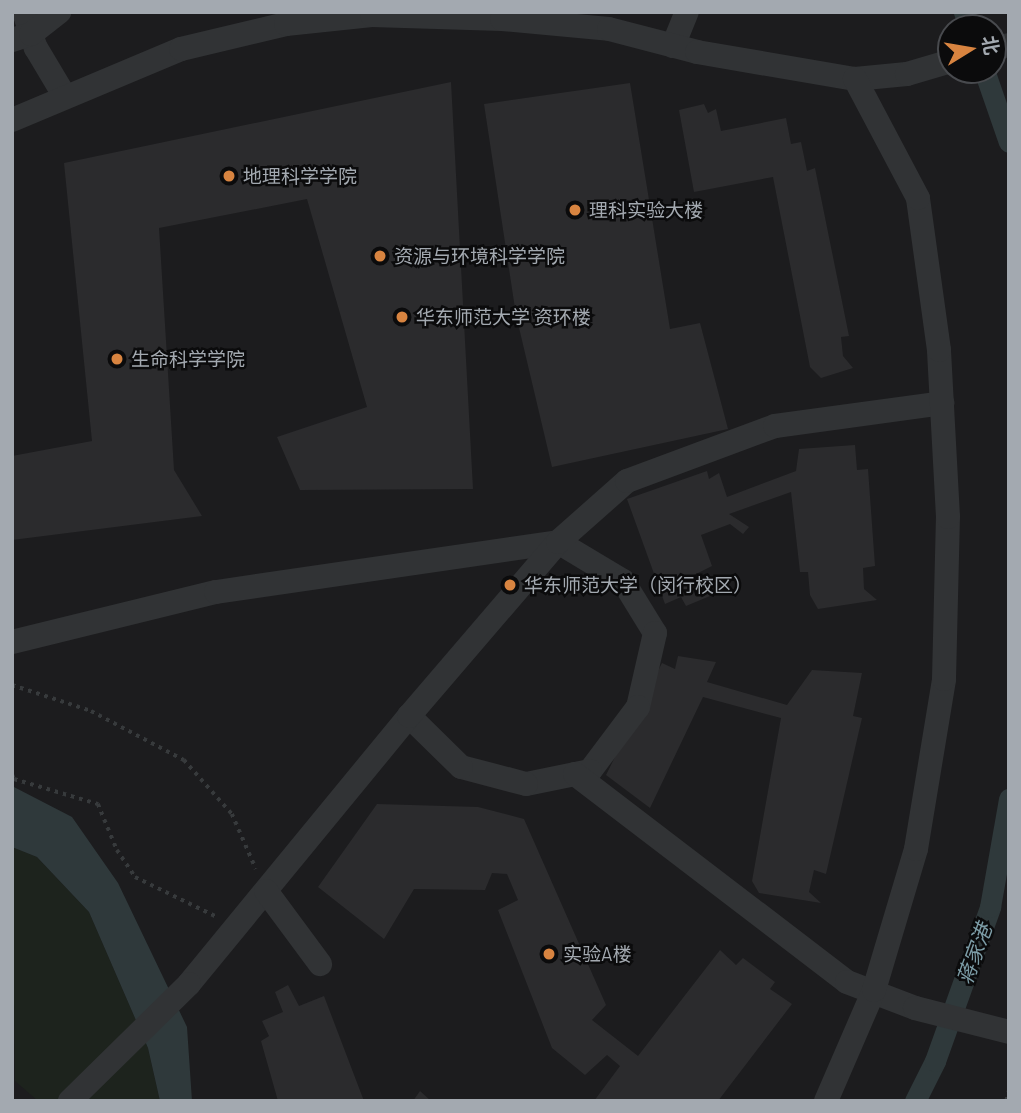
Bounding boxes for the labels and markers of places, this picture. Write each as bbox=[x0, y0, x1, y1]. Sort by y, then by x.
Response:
place label: 地理科学学院 bbox=[243, 165, 357, 187]
marker: 地理科学学院 bbox=[221, 168, 237, 184]
place label: 理科实验大楼 bbox=[589, 199, 703, 221]
marker: 理科实验大楼 bbox=[567, 202, 583, 218]
place label: 资源与环境科学学院 bbox=[394, 245, 565, 267]
marker: 资源与环境科学学院 bbox=[372, 248, 388, 264]
place label: 华东师范大学 资环楼 bbox=[416, 306, 591, 328]
marker: 华东师范大学 资环楼 bbox=[394, 309, 410, 325]
place label: 生命科学学院 bbox=[131, 348, 245, 370]
marker: 生命科学学院 bbox=[109, 351, 125, 367]
place label: 华东师范大学（闵行校区） bbox=[524, 574, 752, 596]
marker: 华东师范大学（闵行校区） bbox=[502, 577, 518, 593]
place label: 实验A楼 bbox=[563, 943, 632, 965]
marker: 实验A楼 bbox=[541, 946, 557, 962]

